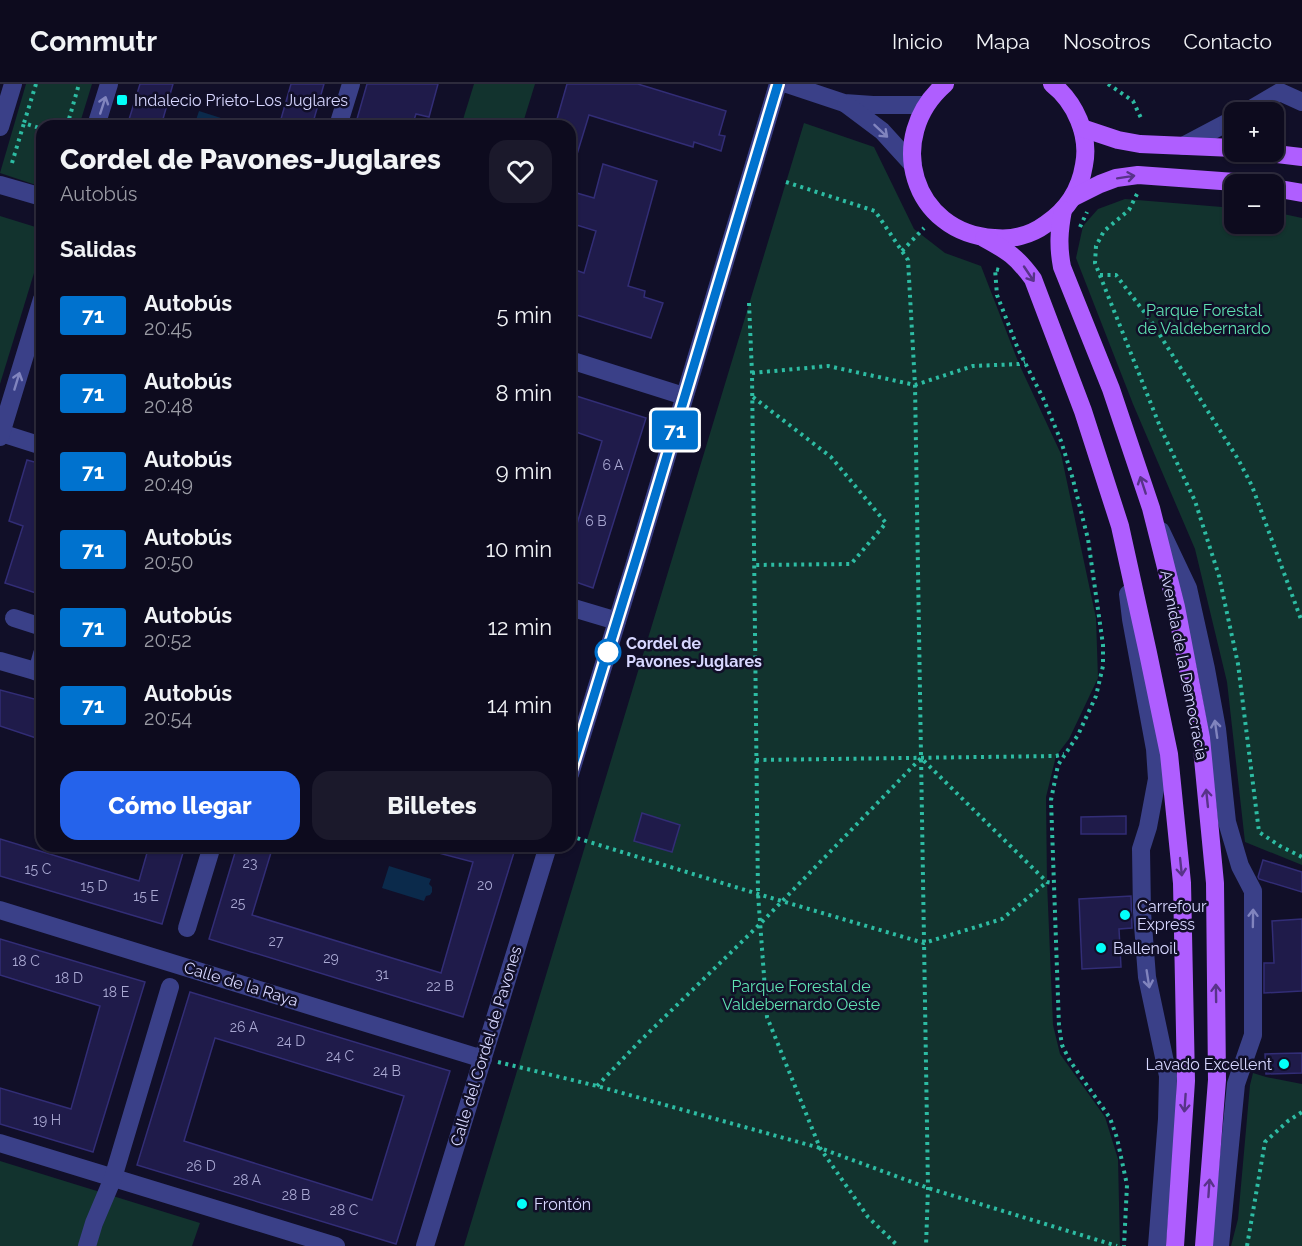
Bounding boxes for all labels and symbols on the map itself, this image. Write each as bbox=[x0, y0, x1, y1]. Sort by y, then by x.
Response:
place label: Indalecio Prieto-Los Juglares bbox=[134, 91, 348, 110]
marker: Indalecio Prieto-Los Juglares bbox=[115, 93, 129, 107]
one-way arrow bbox=[98, 96, 109, 115]
one-way arrow bbox=[874, 124, 889, 138]
one-way arrow bbox=[1115, 171, 1135, 182]
one-way arrow bbox=[1023, 265, 1035, 281]
park label: Parque Forestal de Valdebernardo bbox=[1137, 301, 1271, 338]
one-way arrow bbox=[12, 372, 23, 391]
line badge: 71 bbox=[648, 410, 702, 450]
house number: 6 A bbox=[602, 457, 624, 473]
one-way arrow bbox=[1137, 476, 1148, 495]
house number: 6 B bbox=[585, 513, 607, 529]
street label: Avenida de la Democracia bbox=[1156, 568, 1212, 762]
place label: Cordel de Pavones-Juglares bbox=[626, 634, 762, 671]
marker: Cordel de Pavones-Juglares bbox=[595, 639, 621, 665]
one-way arrow bbox=[1211, 720, 1222, 739]
one-way arrow bbox=[1201, 789, 1212, 809]
house number: 23 bbox=[243, 855, 257, 871]
one-way arrow bbox=[1175, 856, 1186, 876]
house number: 15 C bbox=[25, 861, 52, 877]
house number: 20 bbox=[477, 877, 493, 893]
house number: 15 D bbox=[80, 878, 108, 894]
house number: 15 E bbox=[133, 888, 159, 904]
house number: 25 bbox=[231, 895, 246, 911]
place label: Carrefour Express bbox=[1137, 897, 1207, 934]
marker: Carrefour Express bbox=[1118, 908, 1132, 922]
one-way arrow bbox=[1247, 909, 1258, 929]
house number: 27 bbox=[269, 933, 284, 949]
place label: Ballenoil bbox=[1113, 939, 1178, 958]
marker: Ballenoil bbox=[1094, 941, 1108, 955]
street label: Calle del Cordel de Pavones bbox=[446, 943, 526, 1148]
house number: 29 bbox=[323, 950, 339, 966]
house number: 18 C bbox=[12, 953, 40, 969]
street label: Calle de la Raya bbox=[182, 958, 300, 1010]
house number: 31 bbox=[375, 966, 389, 982]
one-way arrow bbox=[1142, 968, 1153, 988]
house number: 18 D bbox=[55, 970, 83, 986]
park label: Parque Forestal de Valdebernardo Oeste bbox=[722, 977, 880, 1014]
house number: 22 B bbox=[426, 978, 454, 994]
house number: 18 E bbox=[103, 984, 129, 1000]
one-way arrow bbox=[1211, 984, 1222, 1004]
house number: 26 A bbox=[230, 1019, 259, 1035]
house number: 24 D bbox=[277, 1033, 305, 1049]
house number: 24 C bbox=[326, 1048, 354, 1064]
place label: Lavado Excellent bbox=[1145, 1055, 1273, 1074]
marker: Lavado Excellent bbox=[1277, 1057, 1291, 1071]
house number: 24 B bbox=[373, 1063, 401, 1079]
one-way arrow bbox=[1179, 1093, 1190, 1113]
house number: 19 H bbox=[33, 1112, 61, 1128]
house number: 26 D bbox=[186, 1158, 216, 1174]
house number: 28 A bbox=[233, 1172, 262, 1188]
one-way arrow bbox=[1204, 1178, 1215, 1198]
house number: 28 B bbox=[282, 1187, 310, 1203]
place label: Frontón bbox=[534, 1195, 591, 1214]
marker: Frontón bbox=[515, 1197, 529, 1211]
house number: 28 C bbox=[330, 1202, 359, 1218]

